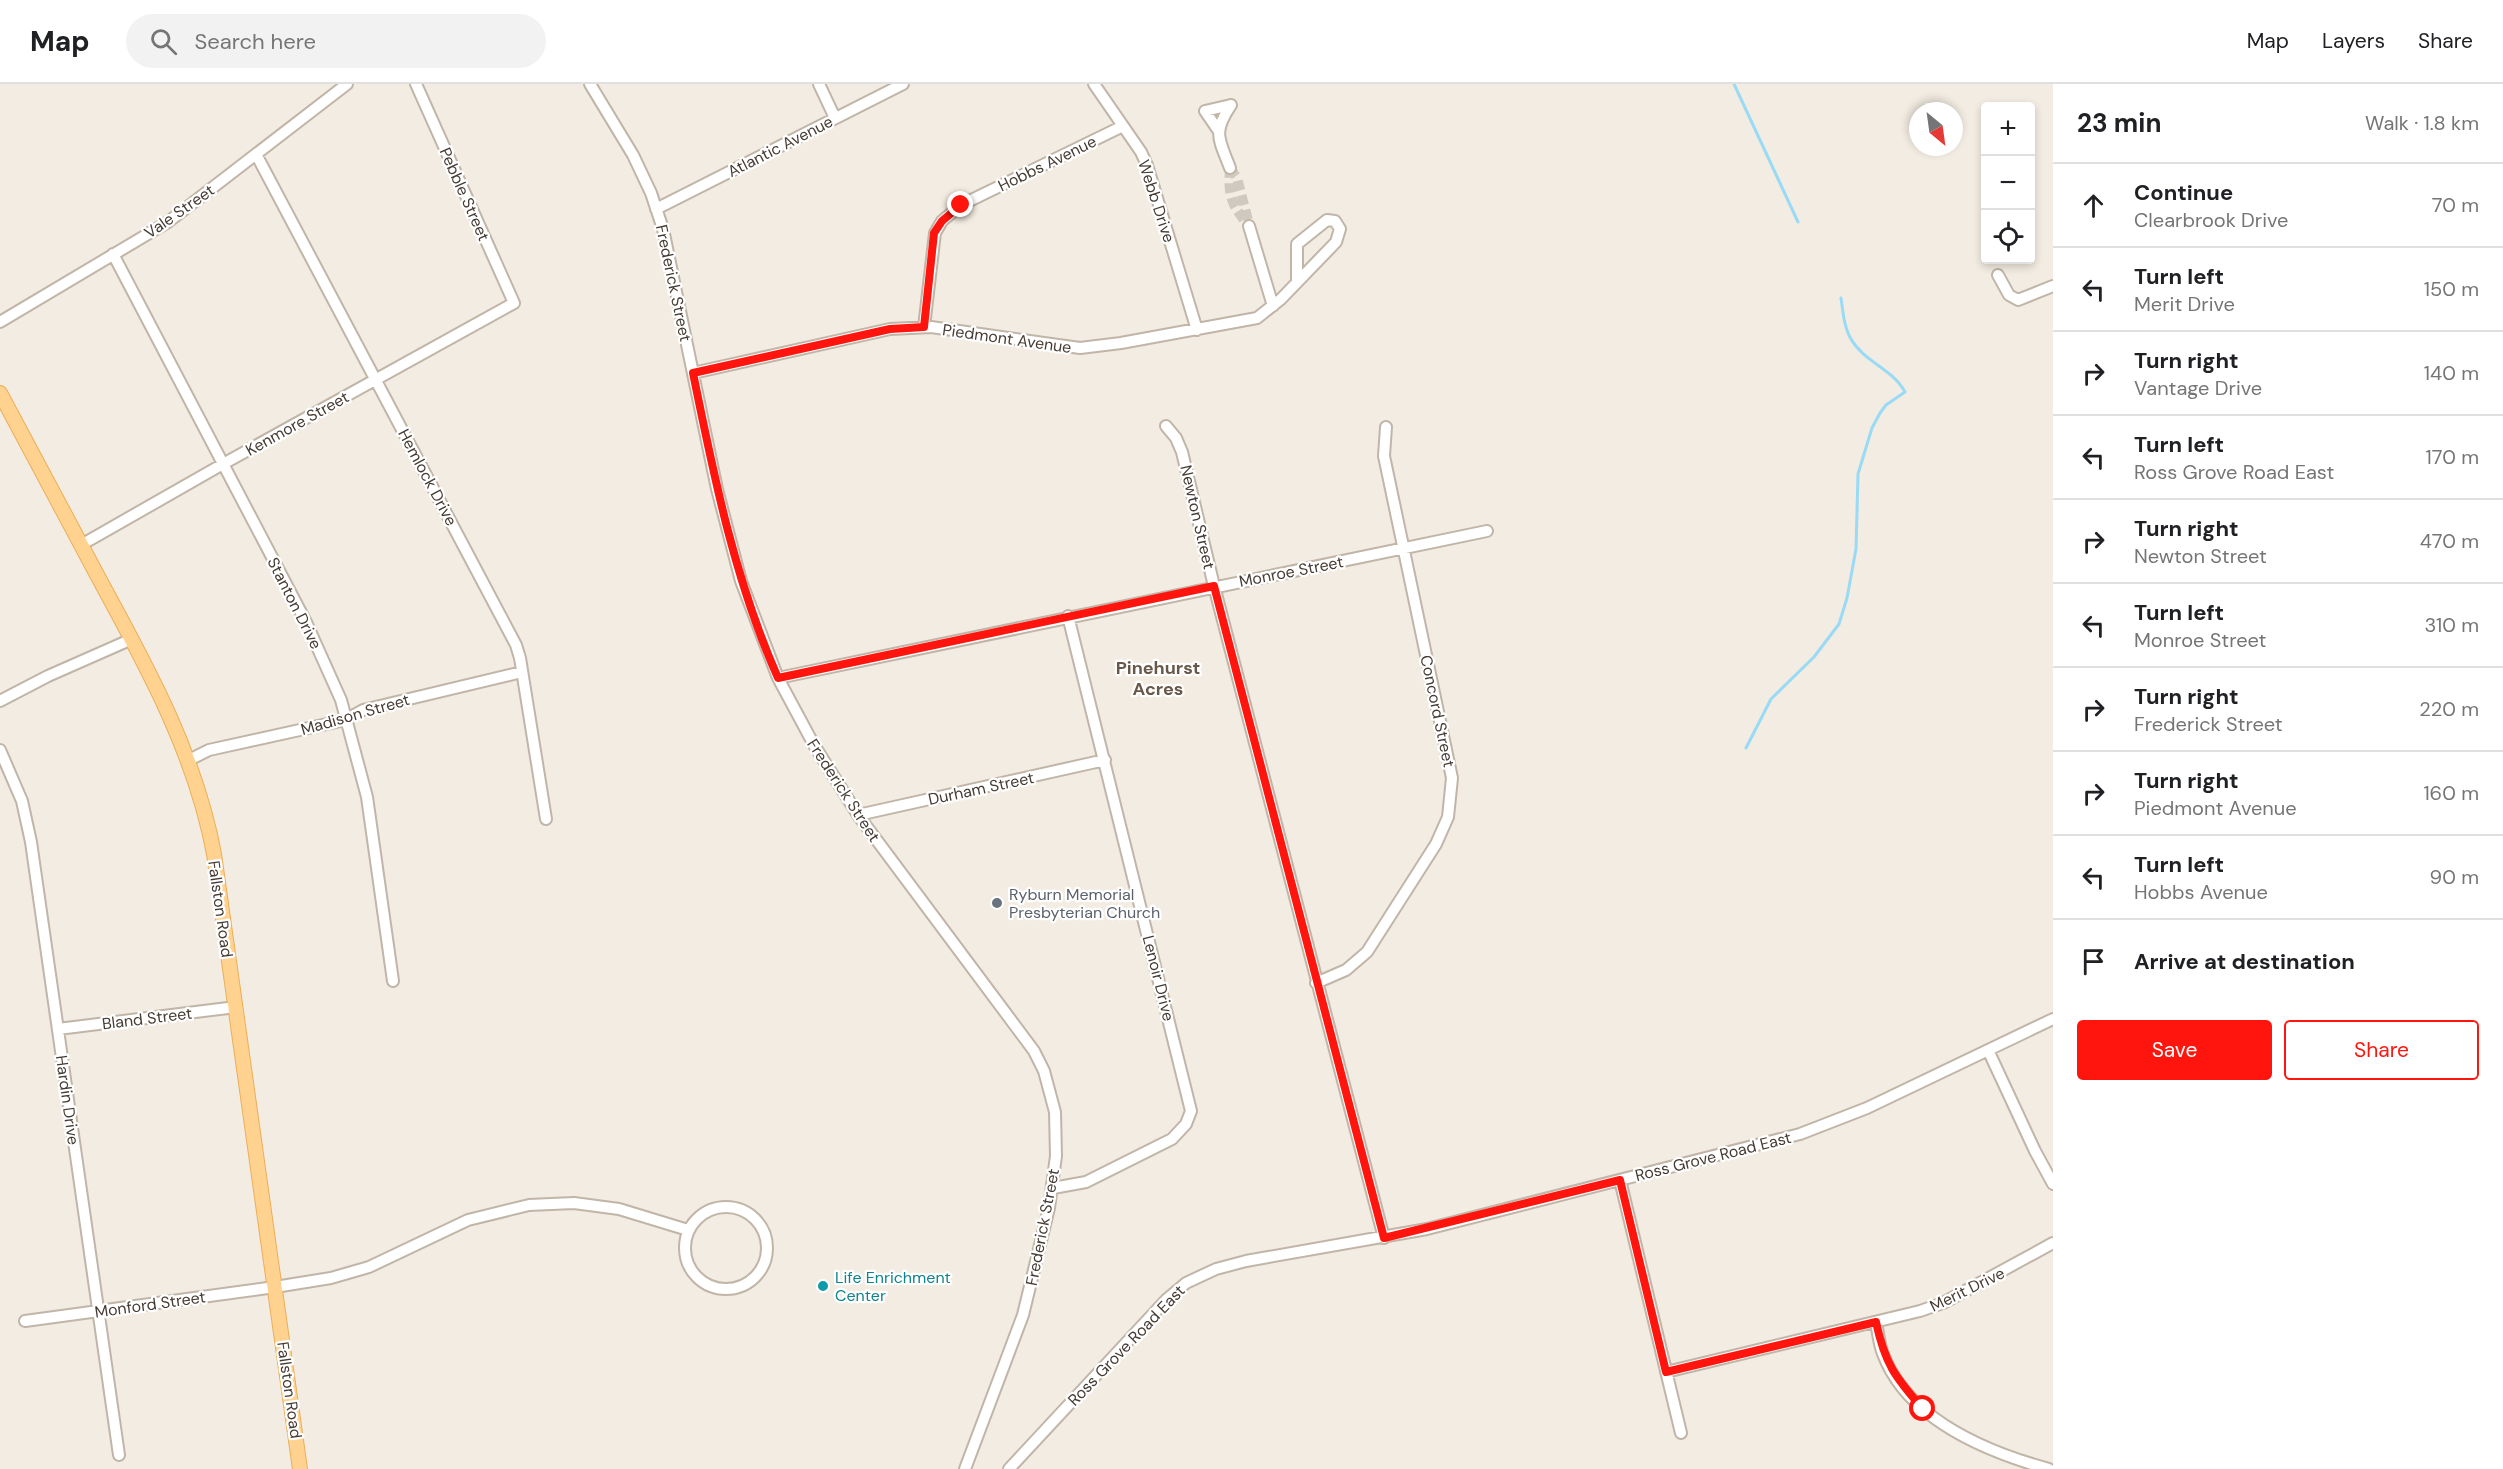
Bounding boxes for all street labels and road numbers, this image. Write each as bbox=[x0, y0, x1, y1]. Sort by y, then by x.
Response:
street label: Atlantic Avenue bbox=[724, 111, 836, 182]
street label: Hobbs Avenue bbox=[994, 131, 1100, 196]
street label: Pebble Street bbox=[435, 144, 495, 244]
street label: Webb Drive bbox=[1133, 157, 1180, 245]
street label: Vale Street bbox=[140, 180, 218, 243]
street label: Frederick Street bbox=[651, 223, 696, 343]
street label: Piedmont Avenue bbox=[941, 319, 1073, 358]
street label: Kenmore Street bbox=[242, 386, 353, 461]
street label: Hemlock Drive bbox=[393, 425, 462, 529]
street label: Newton Street bbox=[1175, 463, 1220, 571]
street label: Monroe Street bbox=[1237, 551, 1345, 592]
street label: Stanton Drive bbox=[262, 554, 327, 653]
street label: Concord Street bbox=[1415, 653, 1460, 769]
street label: Madison Street bbox=[298, 689, 412, 740]
street label: Frederick Street bbox=[802, 735, 885, 846]
street label: Durham Street bbox=[926, 767, 1036, 810]
street label: Fallston Road bbox=[203, 859, 238, 959]
street label: Lenoir Drive bbox=[1138, 933, 1179, 1023]
street label: Bland Street bbox=[101, 1003, 193, 1034]
street label: Hardin Drive bbox=[51, 1054, 84, 1146]
street label: Ross Grove Road East bbox=[1633, 1127, 1793, 1186]
street label: Frederick Street bbox=[1021, 1167, 1064, 1287]
street label: Merit Drive bbox=[1926, 1262, 2008, 1317]
street label: Ross Grove Road East bbox=[1063, 1280, 1190, 1410]
street label: Monford Street bbox=[93, 1286, 207, 1323]
street label: Fallston Road bbox=[272, 1340, 307, 1440]

